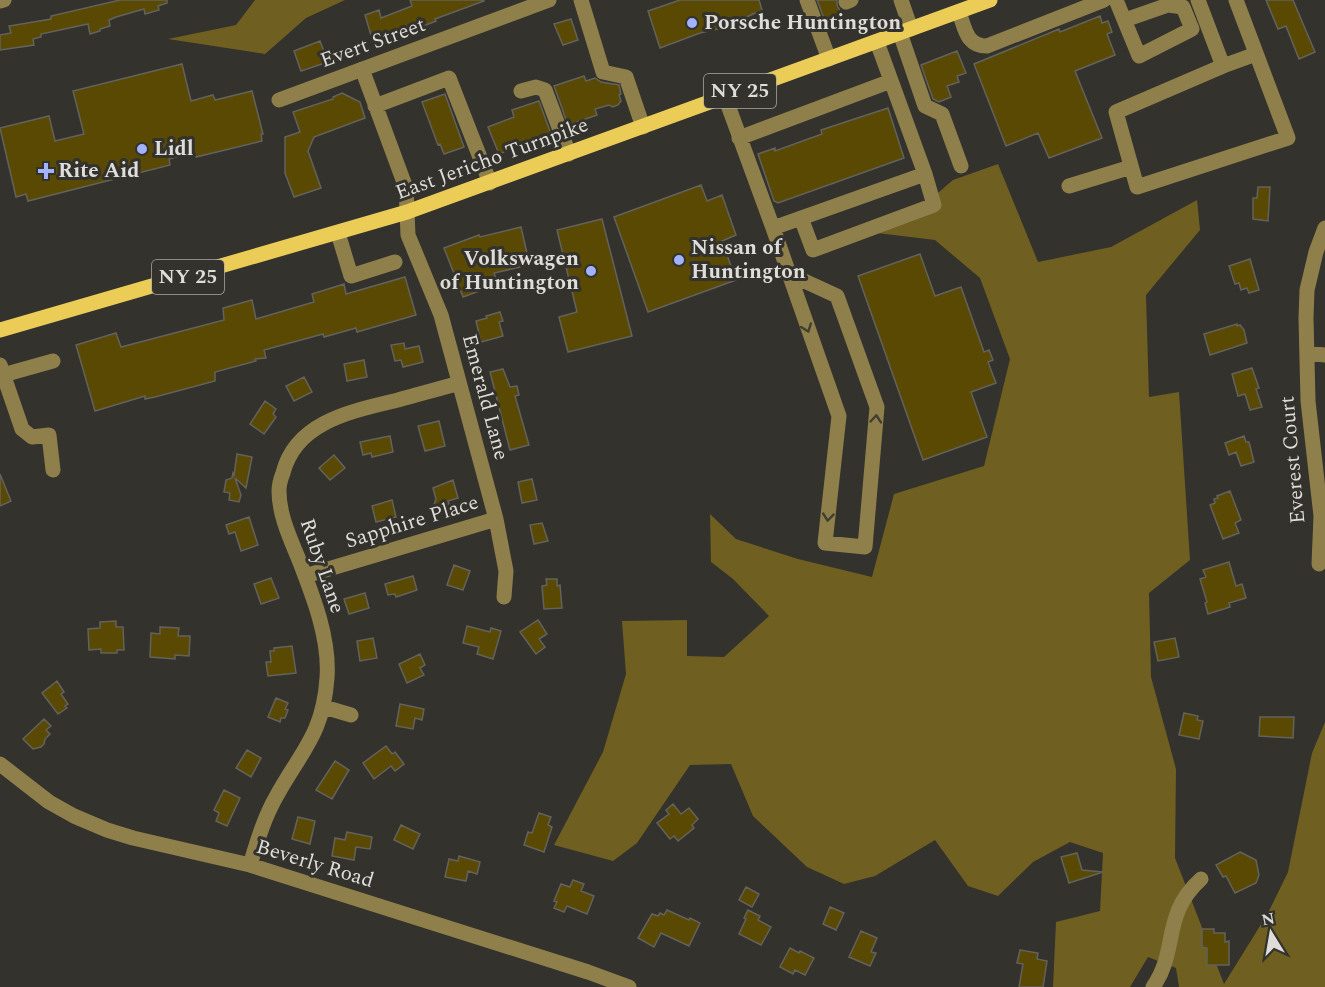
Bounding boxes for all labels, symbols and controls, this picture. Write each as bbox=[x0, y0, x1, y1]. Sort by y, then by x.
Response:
place label: Porsche Huntington bbox=[704, 7, 901, 39]
street label: Evert Street bbox=[316, 9, 430, 77]
marker: Porsche Huntington bbox=[685, 16, 699, 30]
road number: NY 25 bbox=[704, 74, 776, 108]
street label: East Jericho Turnpike bbox=[391, 109, 593, 209]
place label: Lidl bbox=[154, 133, 194, 165]
marker: Lidl bbox=[135, 142, 149, 156]
place label: Rite Aid bbox=[58, 155, 139, 187]
marker: Rite Aid bbox=[39, 164, 53, 178]
place label: Nissan of Huntington bbox=[691, 232, 806, 288]
place label: Volkswagen of Huntington bbox=[440, 243, 579, 299]
marker: Nissan of Huntington bbox=[672, 253, 686, 267]
road number: NY 25 bbox=[152, 260, 224, 294]
marker: Volkswagen of Huntington bbox=[584, 264, 598, 278]
one-way arrow bbox=[800, 322, 812, 333]
street label: Emerald Lane bbox=[453, 330, 517, 464]
street label: Everest Court bbox=[1271, 395, 1315, 525]
one-way arrow bbox=[869, 415, 882, 424]
street label: Sapphire Place bbox=[341, 487, 483, 557]
one-way arrow bbox=[822, 512, 835, 521]
street label: Ruby Lane bbox=[291, 514, 353, 618]
street label: Beverly Road bbox=[252, 831, 378, 897]
north arrow bbox=[1241, 903, 1301, 963]
text: N bbox=[1260, 906, 1277, 932]

